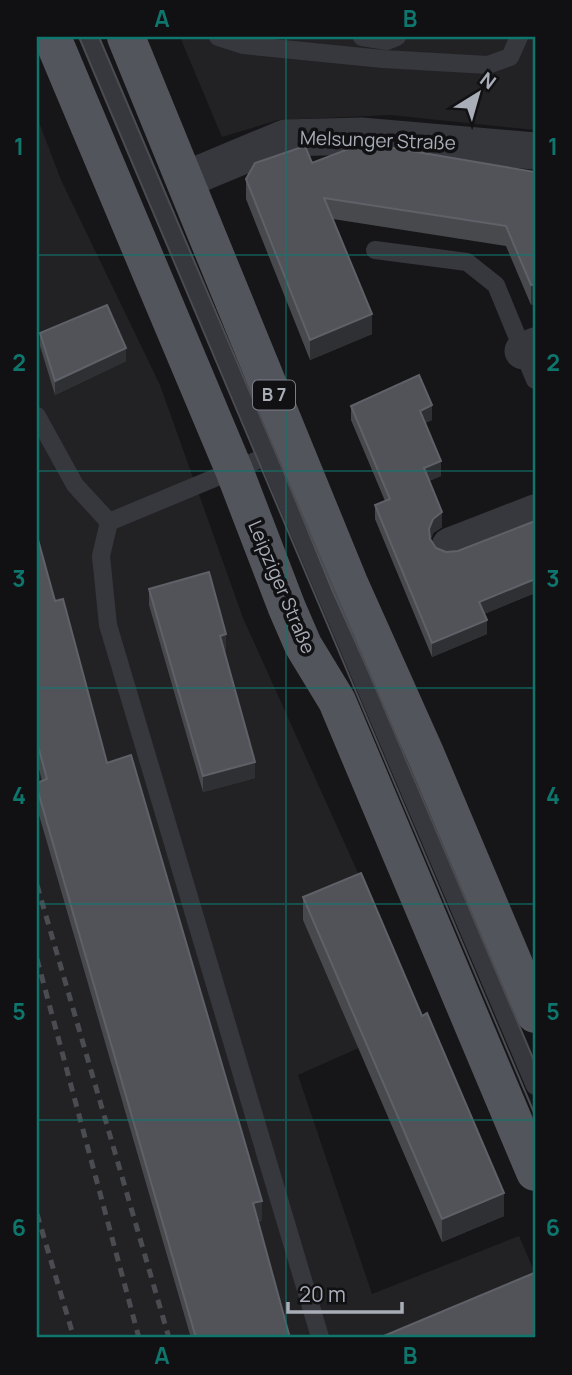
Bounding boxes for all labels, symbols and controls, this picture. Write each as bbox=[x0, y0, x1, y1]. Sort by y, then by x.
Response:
text: A bbox=[154, 2, 170, 34]
text: B bbox=[403, 2, 417, 34]
north arrow bbox=[442, 60, 512, 130]
text: N bbox=[475, 66, 502, 95]
street label: Melsunger Straße bbox=[300, 124, 456, 156]
text: 1 bbox=[14, 130, 24, 162]
text: 1 bbox=[548, 130, 558, 162]
text: 2 bbox=[12, 346, 26, 378]
text: 2 bbox=[546, 346, 560, 378]
road number: B 7 bbox=[253, 380, 295, 410]
street label: Leipziger Straße bbox=[242, 516, 322, 658]
text: 3 bbox=[12, 562, 26, 594]
text: 3 bbox=[546, 562, 560, 594]
text: 4 bbox=[12, 779, 26, 811]
text: 4 bbox=[546, 779, 560, 811]
text: 5 bbox=[12, 995, 26, 1027]
text: 5 bbox=[546, 995, 560, 1027]
text: 6 bbox=[12, 1211, 26, 1243]
text: 6 bbox=[546, 1211, 560, 1243]
scale bar bbox=[288, 1270, 402, 1314]
text: 20 m bbox=[299, 1280, 346, 1308]
text: A bbox=[154, 1339, 170, 1371]
text: B bbox=[403, 1339, 417, 1371]

